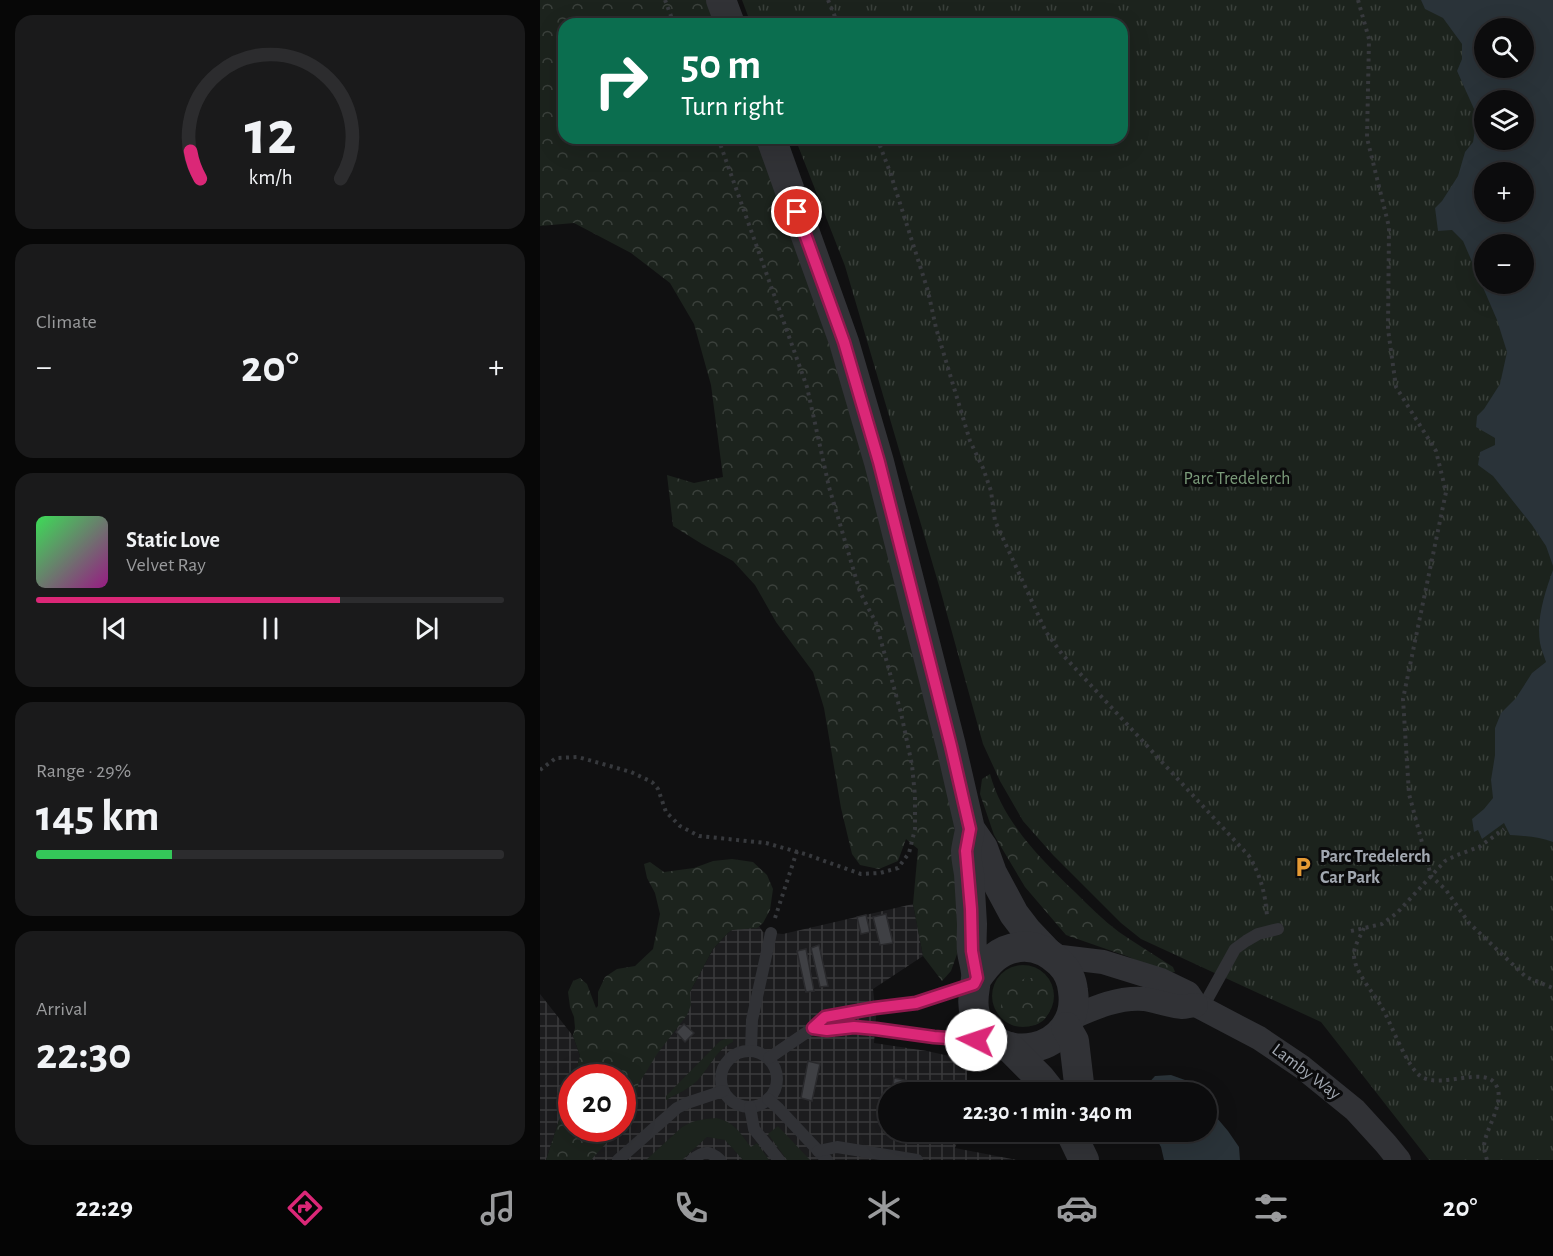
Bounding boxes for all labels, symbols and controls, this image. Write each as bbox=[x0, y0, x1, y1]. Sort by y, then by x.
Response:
map controls bbox=[1474, 18, 1534, 294]
button: search bbox=[1474, 18, 1534, 78]
icon: right bbox=[582, 42, 660, 120]
text: 50 m bbox=[681, 44, 761, 86]
button: layers bbox=[1474, 90, 1534, 150]
text: Turn right bbox=[681, 93, 784, 120]
text: 12 bbox=[244, 103, 296, 165]
button: + bbox=[1474, 162, 1534, 222]
text: km/h bbox=[248, 167, 292, 188]
pin bbox=[771, 186, 822, 237]
icon: arrive bbox=[780, 195, 813, 228]
button: − bbox=[1474, 234, 1534, 294]
text: Climate bbox=[36, 312, 97, 332]
text: 20° bbox=[241, 345, 299, 390]
text: − bbox=[36, 351, 52, 384]
text: + bbox=[488, 351, 504, 384]
park label: Parc Tredelerch bbox=[1184, 470, 1290, 488]
text: Static Love bbox=[126, 529, 220, 551]
text: Velvet Ray bbox=[126, 555, 206, 575]
icon: previous bbox=[98, 612, 131, 645]
icon: pause bbox=[254, 612, 287, 645]
icon: next bbox=[410, 612, 443, 645]
text: Range · 29% bbox=[36, 761, 131, 781]
text: 145 km bbox=[36, 794, 160, 839]
place label: Parc Tredelerch Car Park bbox=[1320, 848, 1431, 887]
parking icon: Parc Tredelerch Car Park bbox=[1291, 855, 1315, 879]
text: Arrival bbox=[36, 999, 87, 1019]
position arrow bbox=[944, 1008, 1008, 1072]
text: 22:30 bbox=[36, 1032, 132, 1077]
street label: Lamby Way bbox=[1268, 1041, 1344, 1104]
speed limit sign: 20 bbox=[558, 1064, 636, 1142]
text: 22:30 · 1 min · 340 m bbox=[963, 1101, 1132, 1123]
icon: directions bbox=[284, 1187, 326, 1229]
icon: music bbox=[477, 1187, 519, 1229]
icon: phone bbox=[670, 1187, 712, 1229]
icon: climate bbox=[863, 1187, 905, 1229]
icon: car bbox=[1056, 1187, 1098, 1229]
icon: filters bbox=[1250, 1187, 1292, 1229]
text: 22:29 bbox=[76, 1194, 133, 1221]
text: 20° bbox=[1443, 1194, 1477, 1221]

